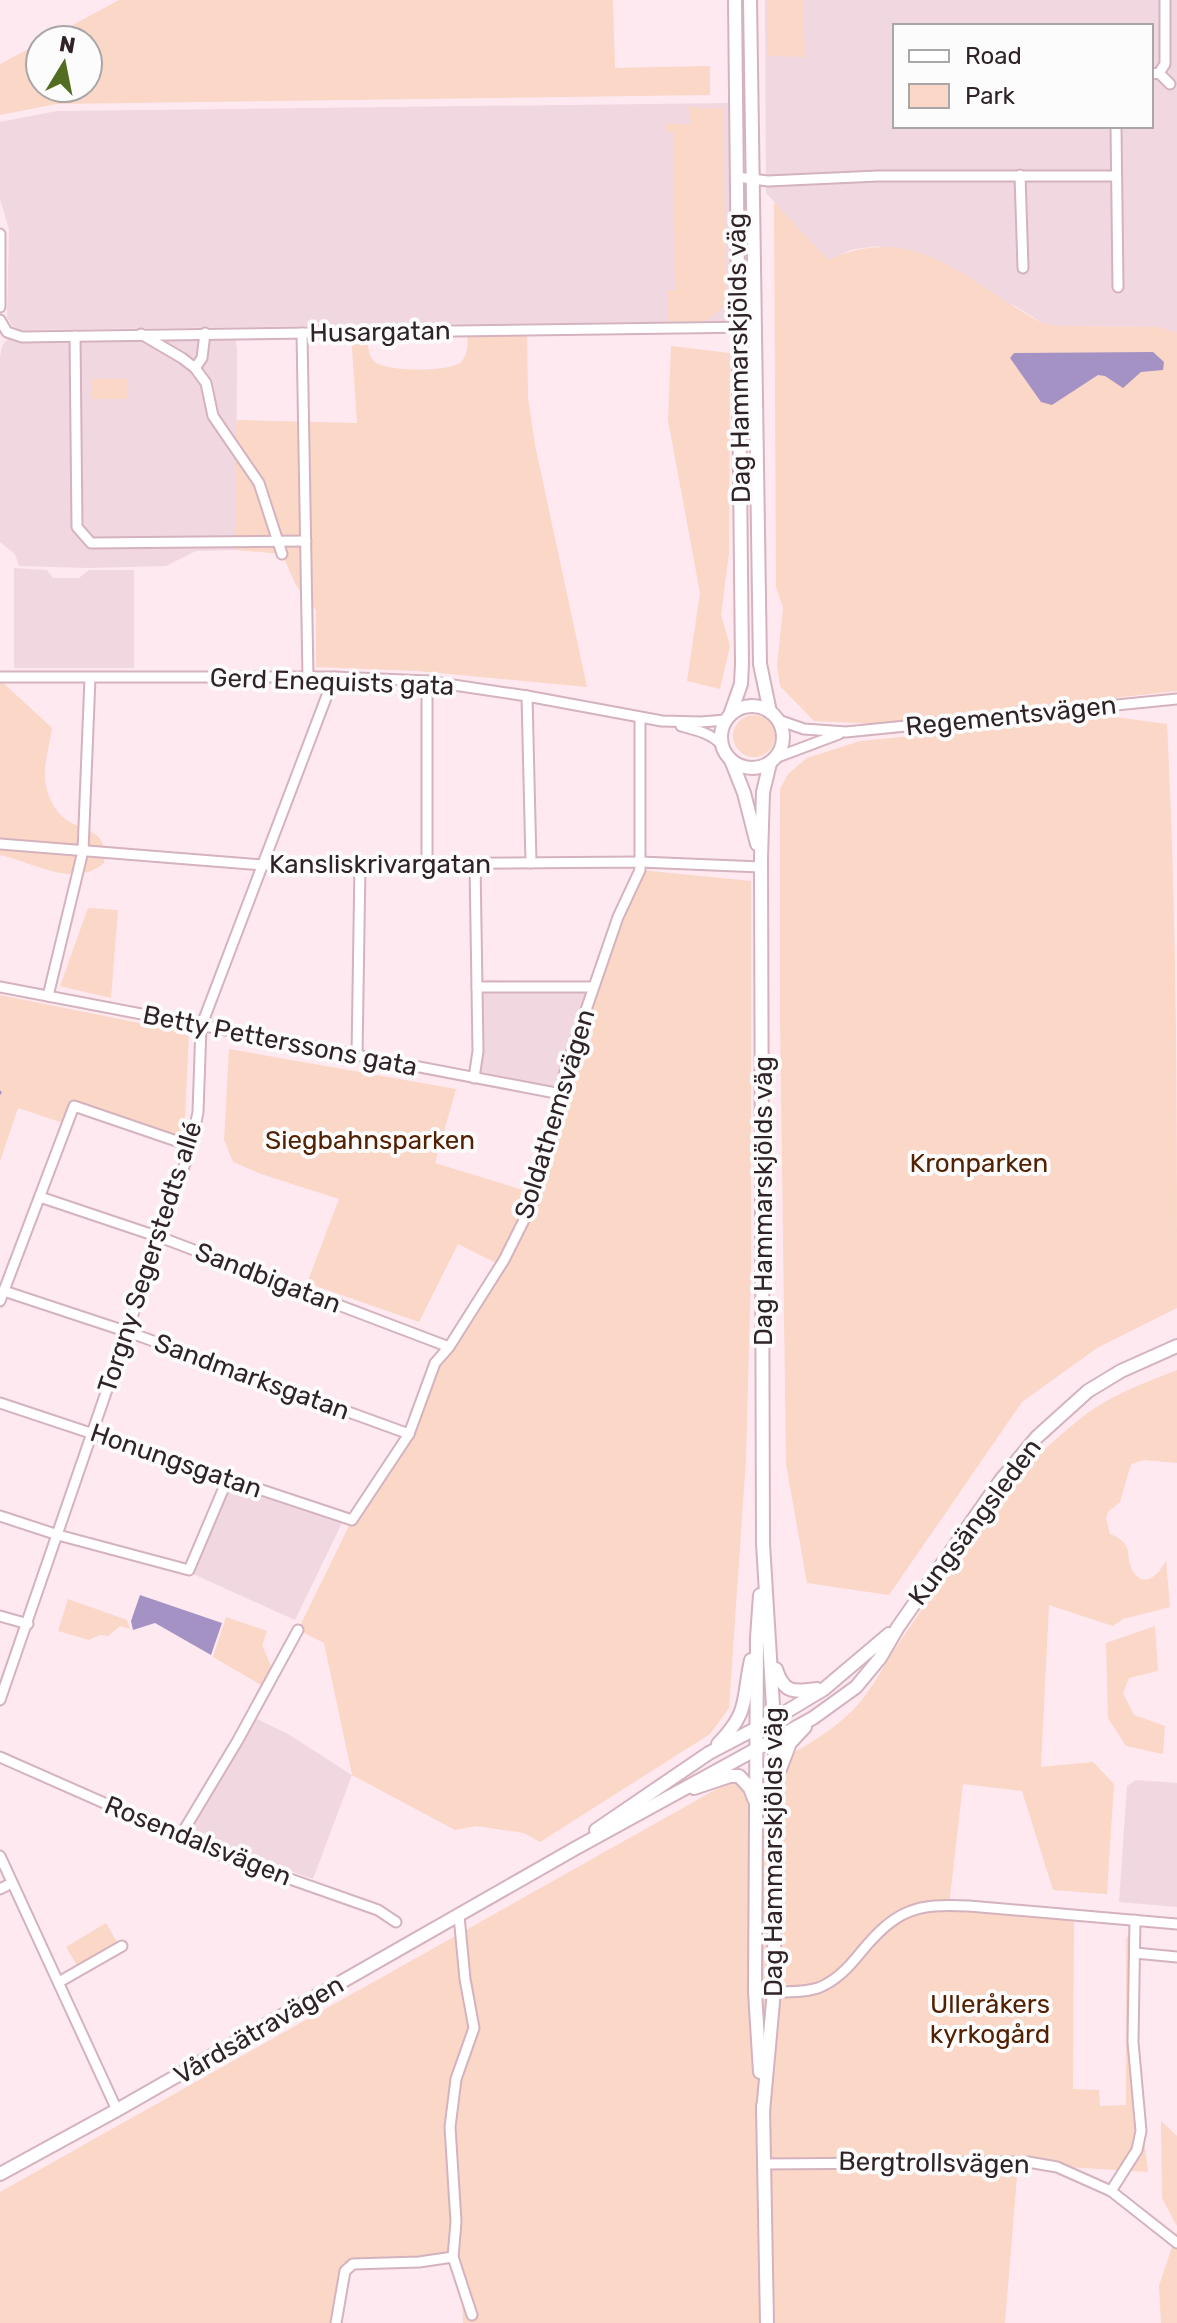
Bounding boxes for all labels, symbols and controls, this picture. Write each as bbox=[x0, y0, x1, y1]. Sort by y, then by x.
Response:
north arrow bbox=[24, 24, 104, 104]
legend bbox=[893, 24, 1153, 128]
text: N bbox=[57, 30, 78, 59]
text: Road bbox=[965, 42, 1022, 70]
text: Park bbox=[965, 82, 1016, 110]
street label: Dag Hammarskjölds väg bbox=[721, 213, 757, 503]
street label: Husargatan bbox=[309, 315, 451, 349]
street label: Gerd Enequists gata bbox=[209, 662, 455, 702]
street label: Regementsvägen bbox=[904, 690, 1118, 742]
street label: Kansliskrivargatan bbox=[269, 849, 491, 880]
street label: Betty Petterssons gata bbox=[140, 999, 420, 1083]
street label: Soldathemsvägen bbox=[508, 1005, 602, 1223]
street label: Dag Hammarskjölds väg bbox=[748, 1056, 779, 1346]
street label: Torgny Segerstedts allé bbox=[91, 1117, 209, 1397]
park label: Siegbahnsparken bbox=[265, 1125, 475, 1156]
park label: Kronparken bbox=[910, 1148, 1048, 1179]
street label: Sandbigatan bbox=[191, 1236, 345, 1320]
street label: Sandmarksgatan bbox=[150, 1327, 354, 1427]
street label: Honungsgatan bbox=[86, 1417, 266, 1505]
street label: Kungsängsleden bbox=[902, 1432, 1048, 1612]
street label: Dag Hammarskjölds väg bbox=[758, 1707, 789, 1997]
street label: Rosendalsvägen bbox=[100, 1789, 296, 1893]
street label: Vårdsätravägen bbox=[169, 1969, 349, 2091]
park label: Ulleråkers kyrkogård bbox=[930, 1989, 1050, 2050]
street label: Bergtrollsvägen bbox=[838, 2146, 1030, 2180]

